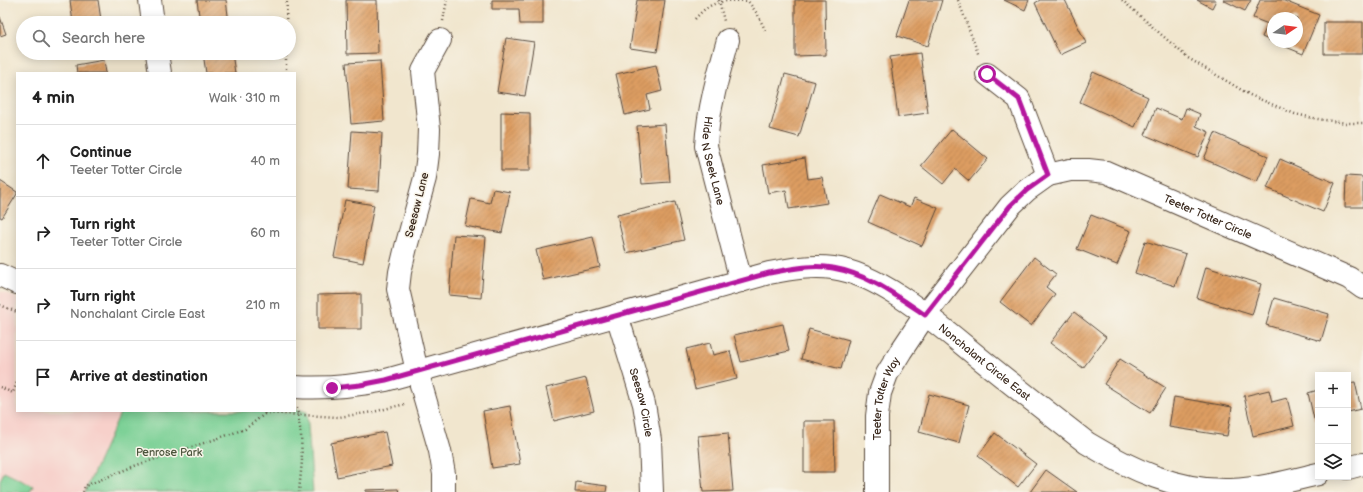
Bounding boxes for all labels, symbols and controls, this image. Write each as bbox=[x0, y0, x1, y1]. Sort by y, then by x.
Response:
north arrow bbox=[1267, 12, 1303, 48]
search box bbox=[16, 16, 296, 60]
icon: search bbox=[30, 27, 52, 49]
text: Search here bbox=[62, 29, 145, 48]
route start bbox=[978, 65, 996, 83]
text: 4 min bbox=[32, 88, 75, 108]
text: Walk · 310 m bbox=[209, 90, 280, 106]
street label: Hide N Seek Lane bbox=[699, 115, 728, 207]
text: Continue bbox=[70, 143, 132, 162]
icon: ahead bbox=[32, 150, 54, 172]
text: 40 m bbox=[250, 153, 280, 169]
text: Teeter Totter Circle bbox=[70, 162, 182, 178]
street label: Seesaw Lane bbox=[403, 171, 431, 239]
street label: Teeter Totter Circle bbox=[1162, 192, 1255, 242]
text: Turn right bbox=[70, 215, 135, 234]
icon: right bbox=[32, 222, 54, 244]
text: 60 m bbox=[250, 225, 280, 241]
text: Teeter Totter Circle bbox=[70, 234, 182, 250]
text: Turn right bbox=[70, 287, 135, 306]
icon: right bbox=[32, 294, 54, 316]
text: 210 m bbox=[246, 297, 280, 313]
text: Nonchalant Circle East bbox=[70, 306, 205, 322]
street label: Nonchalant Circle East bbox=[936, 321, 1034, 403]
street label: Teeter Totter Way bbox=[870, 355, 902, 440]
icon: arrive bbox=[32, 366, 54, 388]
street label: Seesaw Circle bbox=[627, 366, 656, 438]
text: Arrive at destination bbox=[70, 367, 208, 386]
map controls bbox=[1315, 372, 1351, 480]
button: + bbox=[1315, 372, 1351, 408]
route end bbox=[323, 379, 341, 397]
button: − bbox=[1315, 408, 1351, 444]
button: layers bbox=[1315, 444, 1351, 480]
park label: Penrose Park bbox=[136, 446, 203, 459]

